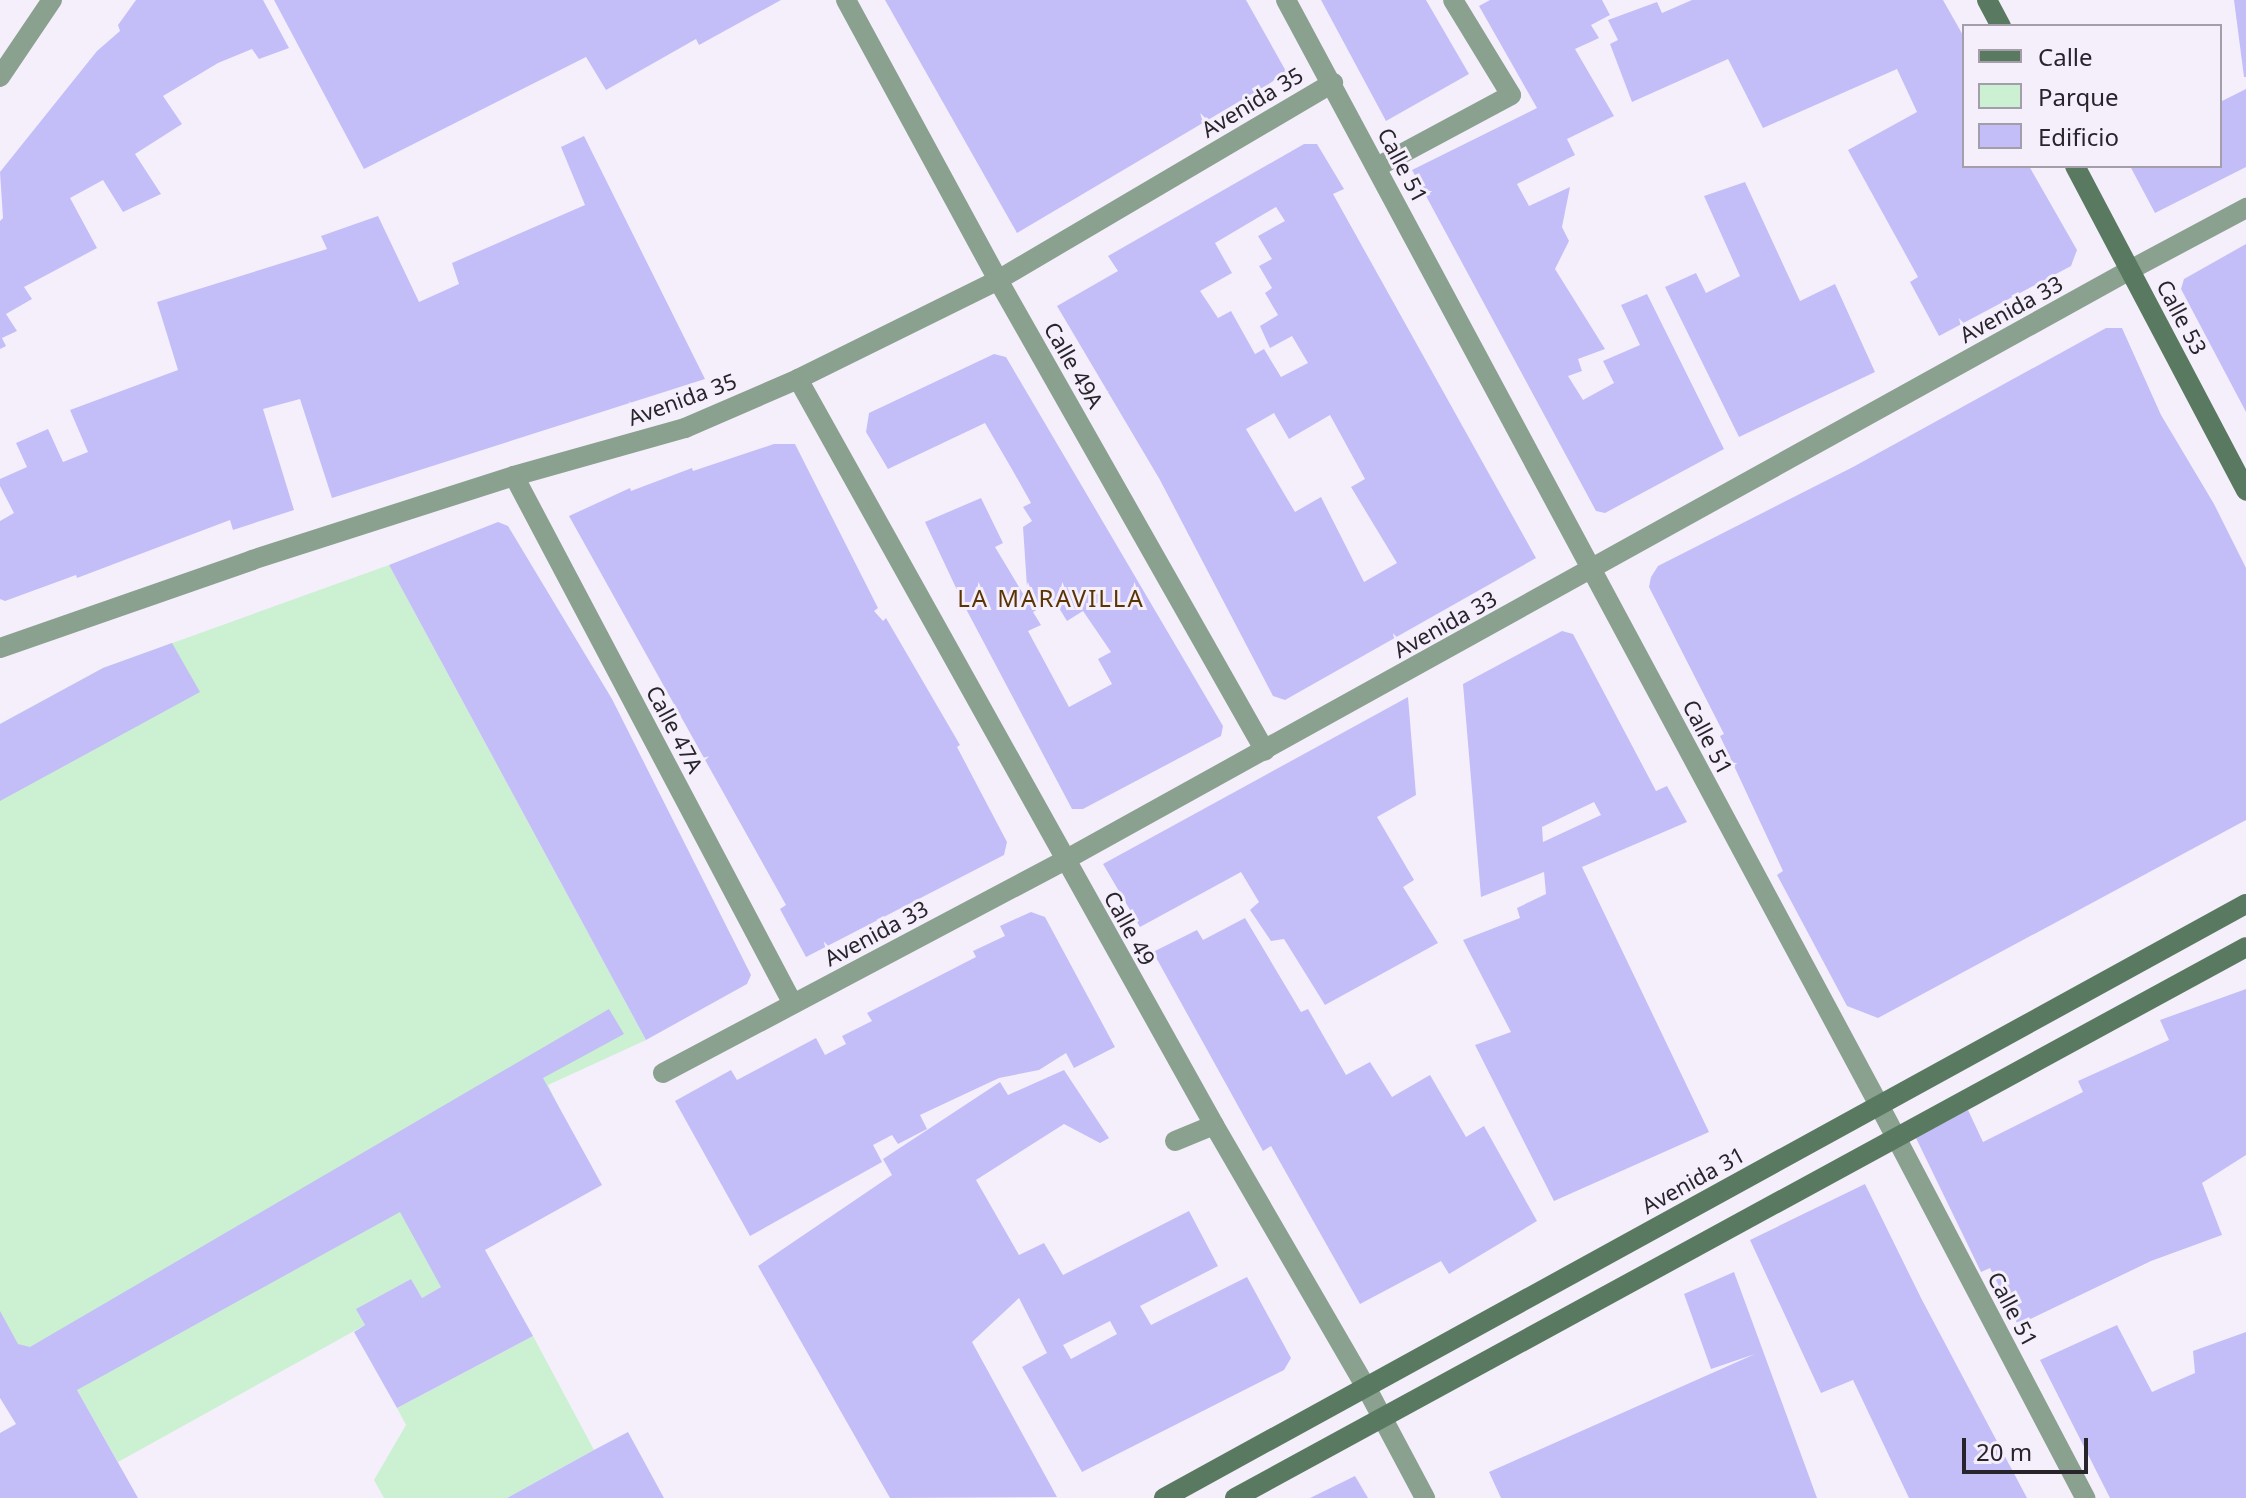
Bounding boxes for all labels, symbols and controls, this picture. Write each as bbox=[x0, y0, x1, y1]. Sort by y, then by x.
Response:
legend bbox=[1962, 24, 2222, 168]
text: Calle bbox=[2038, 40, 2093, 73]
street label: Avenida 35 bbox=[1196, 61, 1308, 143]
text: Parque bbox=[2038, 80, 2119, 113]
text: Edificio bbox=[2038, 120, 2119, 153]
street label: Calle 51 bbox=[1372, 123, 1434, 207]
street label: Avenida 33 bbox=[1955, 270, 2067, 348]
street label: Calle 53 bbox=[2151, 275, 2213, 359]
street label: Calle 49A bbox=[1039, 317, 1109, 413]
street label: Avenida 35 bbox=[624, 367, 740, 431]
district label: LA MARAVILLA bbox=[957, 584, 1145, 612]
street label: Avenida 33 bbox=[1389, 585, 1501, 663]
street label: Calle 47A bbox=[641, 681, 709, 777]
street label: Calle 51 bbox=[1677, 695, 1739, 779]
street label: Calle 49 bbox=[1099, 886, 1161, 970]
street label: Avenida 33 bbox=[820, 895, 932, 971]
street label: Avenida 31 bbox=[1637, 1141, 1749, 1219]
street label: Calle 51 bbox=[1982, 1267, 2044, 1351]
scale bar bbox=[1966, 1422, 2092, 1472]
text: 20 m bbox=[1976, 1435, 2032, 1468]

